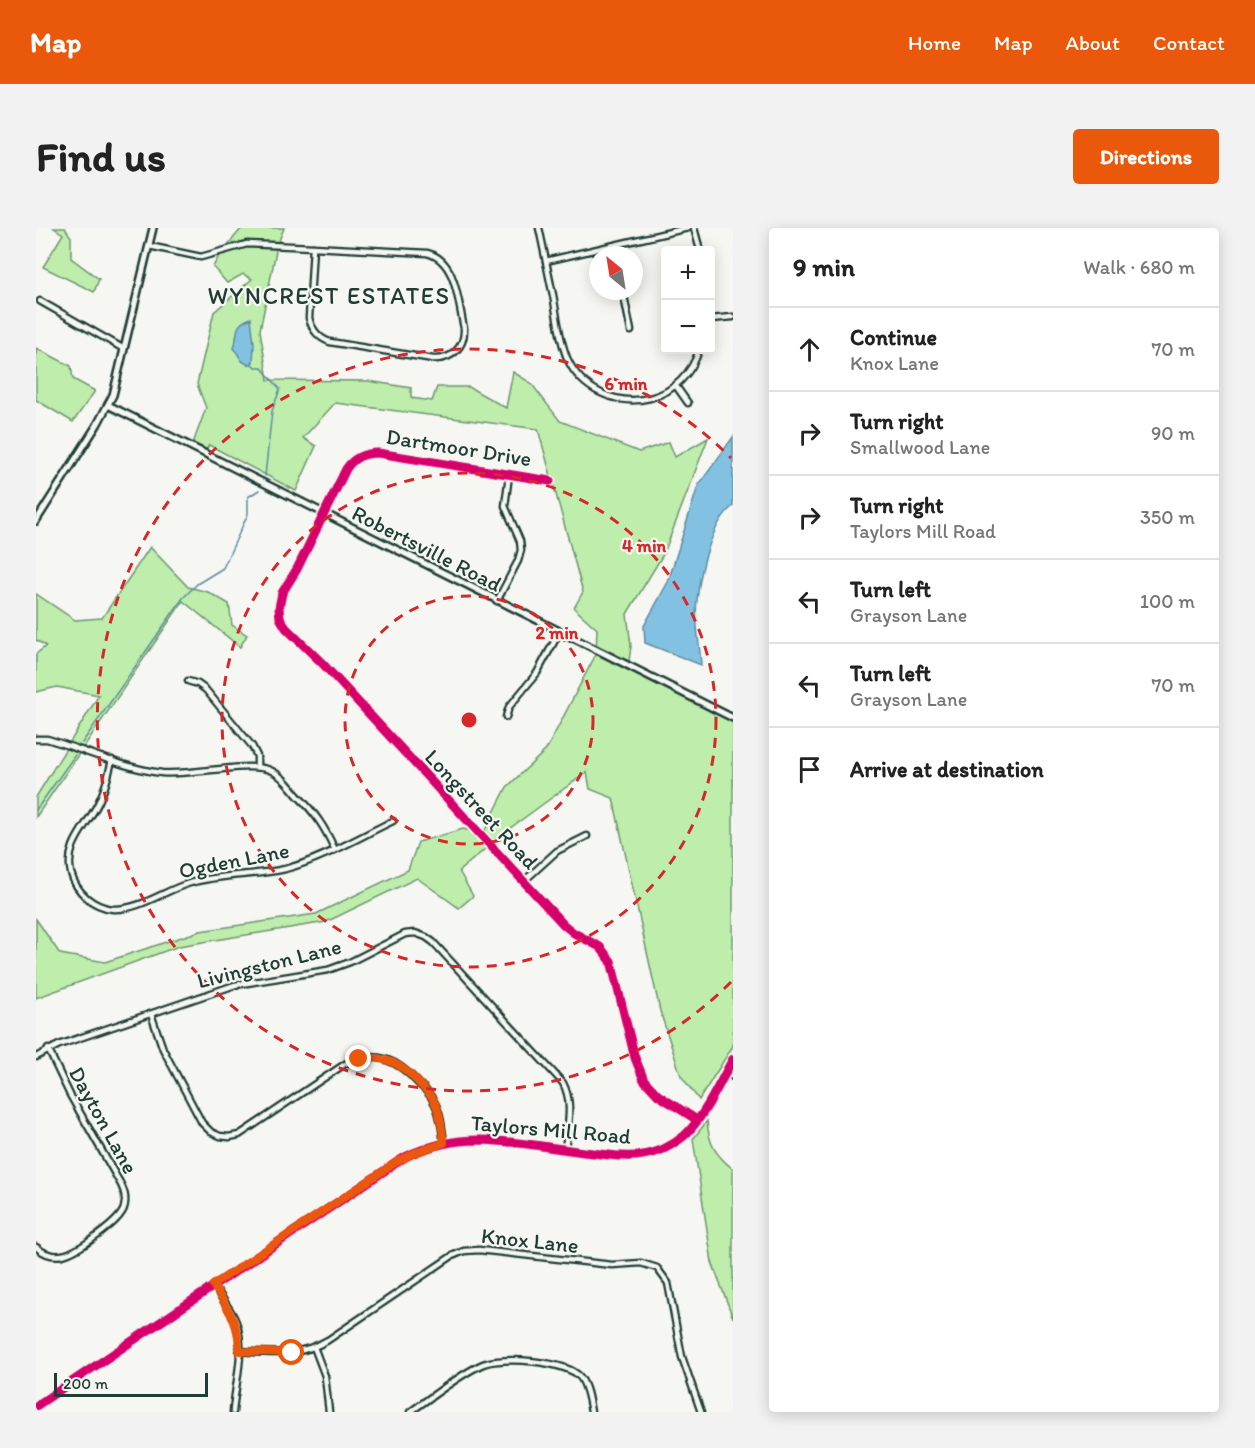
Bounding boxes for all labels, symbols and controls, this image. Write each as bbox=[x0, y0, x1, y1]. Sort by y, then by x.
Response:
text: Map bbox=[30, 25, 81, 59]
text: Home bbox=[908, 30, 961, 55]
text: Map bbox=[994, 30, 1033, 55]
text: About bbox=[1066, 30, 1120, 55]
text: Contact bbox=[1153, 30, 1225, 55]
button: Directions bbox=[1073, 129, 1219, 184]
text: Find us bbox=[36, 131, 166, 182]
north arrow bbox=[589, 246, 643, 300]
map controls bbox=[661, 246, 715, 354]
button: + bbox=[661, 246, 715, 300]
text: 9 min bbox=[793, 251, 855, 283]
text: Walk · 680 m bbox=[1083, 255, 1195, 279]
district label: WYNCREST ESTATES bbox=[208, 281, 450, 310]
button: − bbox=[661, 300, 715, 354]
text: Continue bbox=[850, 324, 937, 351]
icon: ahead bbox=[793, 333, 826, 366]
text: 70 m bbox=[1151, 337, 1195, 361]
text: Knox Lane bbox=[850, 351, 939, 375]
text: 6 min bbox=[605, 373, 648, 395]
text: Turn right bbox=[850, 408, 944, 435]
icon: right bbox=[793, 417, 826, 450]
text: 90 m bbox=[1151, 421, 1195, 445]
street label: Dartmoor Drive bbox=[384, 423, 533, 472]
text: Smallwood Lane bbox=[850, 435, 990, 459]
text: Turn right bbox=[850, 492, 944, 519]
street label: Robertsville Road bbox=[348, 499, 506, 598]
icon: right bbox=[793, 501, 826, 534]
text: 350 m bbox=[1140, 505, 1195, 529]
text: Taylors Mill Road bbox=[850, 519, 996, 543]
text: 4 min bbox=[622, 535, 667, 557]
text: Turn left bbox=[850, 576, 931, 603]
icon: left bbox=[793, 585, 826, 618]
text: 100 m bbox=[1140, 589, 1195, 613]
text: Grayson Lane bbox=[850, 603, 967, 627]
text: 2 min bbox=[536, 622, 579, 644]
text: Turn left bbox=[850, 660, 931, 687]
icon: left bbox=[793, 669, 826, 702]
text: 70 m bbox=[1151, 673, 1195, 697]
text: Grayson Lane bbox=[850, 687, 967, 711]
centre of rings bbox=[459, 710, 479, 730]
street label: Longstreet Road bbox=[419, 744, 544, 875]
icon: arrive bbox=[793, 753, 826, 786]
text: Arrive at destination bbox=[850, 756, 1044, 783]
street label: Ogden Lane bbox=[177, 837, 292, 884]
street label: Livingston Lane bbox=[194, 933, 344, 994]
route end bbox=[345, 1045, 371, 1071]
street label: Dayton Lane bbox=[63, 1062, 144, 1179]
street label: Taylors Mill Road bbox=[470, 1109, 632, 1150]
street label: Knox Lane bbox=[480, 1222, 580, 1259]
route start bbox=[278, 1339, 304, 1365]
scale bar bbox=[54, 1370, 208, 1398]
text: 200 m bbox=[63, 1374, 108, 1393]

